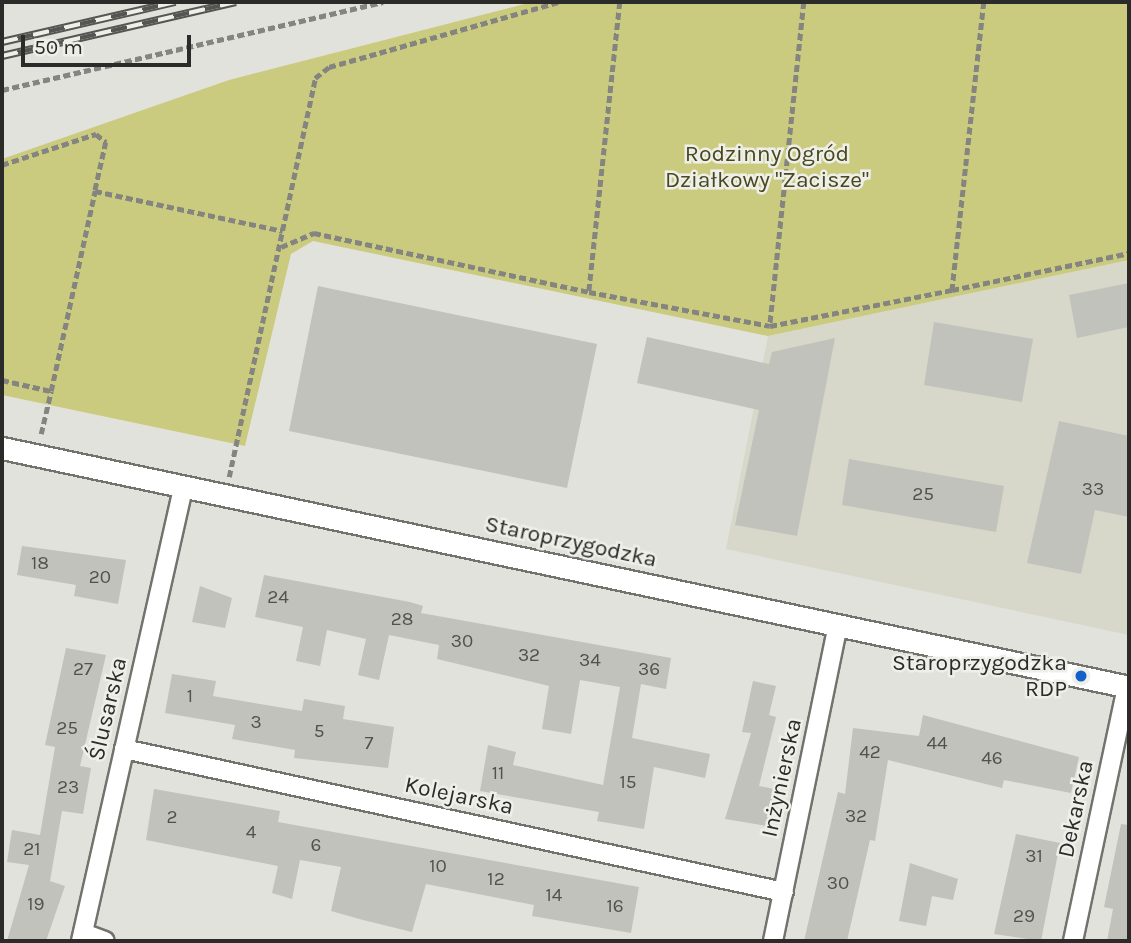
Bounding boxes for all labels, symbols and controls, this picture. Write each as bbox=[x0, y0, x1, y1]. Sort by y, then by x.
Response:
scale bar bbox=[24, 21, 194, 65]
text: 50 m bbox=[34, 35, 83, 59]
park label: Rodzinny Ogród Działkowy "Zacisze" bbox=[665, 140, 869, 194]
house number: 33 bbox=[1082, 479, 1104, 501]
house number: 25 bbox=[912, 484, 934, 506]
street label: Staroprzygodzka bbox=[483, 510, 659, 574]
house number: 18 bbox=[31, 553, 49, 575]
house number: 20 bbox=[89, 567, 111, 589]
house number: 24 bbox=[267, 587, 289, 609]
house number: 28 bbox=[391, 609, 413, 631]
house number: 30 bbox=[451, 631, 473, 653]
house number: 32 bbox=[518, 645, 540, 667]
place label: Staroprzygodzka RDP bbox=[892, 649, 1067, 703]
house number: 34 bbox=[579, 650, 601, 672]
street label: Ślusarska bbox=[83, 655, 133, 763]
house number: 27 bbox=[73, 659, 93, 681]
house number: 36 bbox=[638, 659, 660, 681]
marker: Staroprzygodzka RDP bbox=[1073, 668, 1089, 684]
house number: 1 bbox=[187, 686, 193, 708]
house number: 3 bbox=[250, 712, 262, 734]
street label: Inżynierska bbox=[756, 716, 808, 840]
house number: 25 bbox=[56, 718, 78, 740]
house number: 5 bbox=[314, 721, 324, 743]
house number: 7 bbox=[365, 733, 373, 755]
house number: 44 bbox=[926, 733, 948, 755]
house number: 42 bbox=[859, 742, 881, 764]
house number: 46 bbox=[981, 748, 1003, 770]
street label: Dekarska bbox=[1052, 758, 1100, 860]
house number: 11 bbox=[492, 763, 504, 785]
street label: Kolejarska bbox=[402, 771, 516, 821]
house number: 15 bbox=[619, 772, 637, 794]
house number: 23 bbox=[57, 777, 79, 799]
house number: 32 bbox=[845, 806, 867, 828]
house number: 2 bbox=[166, 807, 178, 829]
house number: 4 bbox=[246, 822, 256, 844]
house number: 6 bbox=[311, 835, 321, 857]
house number: 21 bbox=[23, 839, 41, 861]
house number: 31 bbox=[1025, 846, 1043, 868]
house number: 10 bbox=[429, 856, 447, 878]
house number: 12 bbox=[487, 869, 505, 891]
house number: 30 bbox=[827, 873, 849, 895]
house number: 14 bbox=[546, 885, 562, 907]
house number: 19 bbox=[27, 894, 45, 916]
house number: 16 bbox=[606, 896, 624, 918]
house number: 29 bbox=[1013, 906, 1035, 928]

